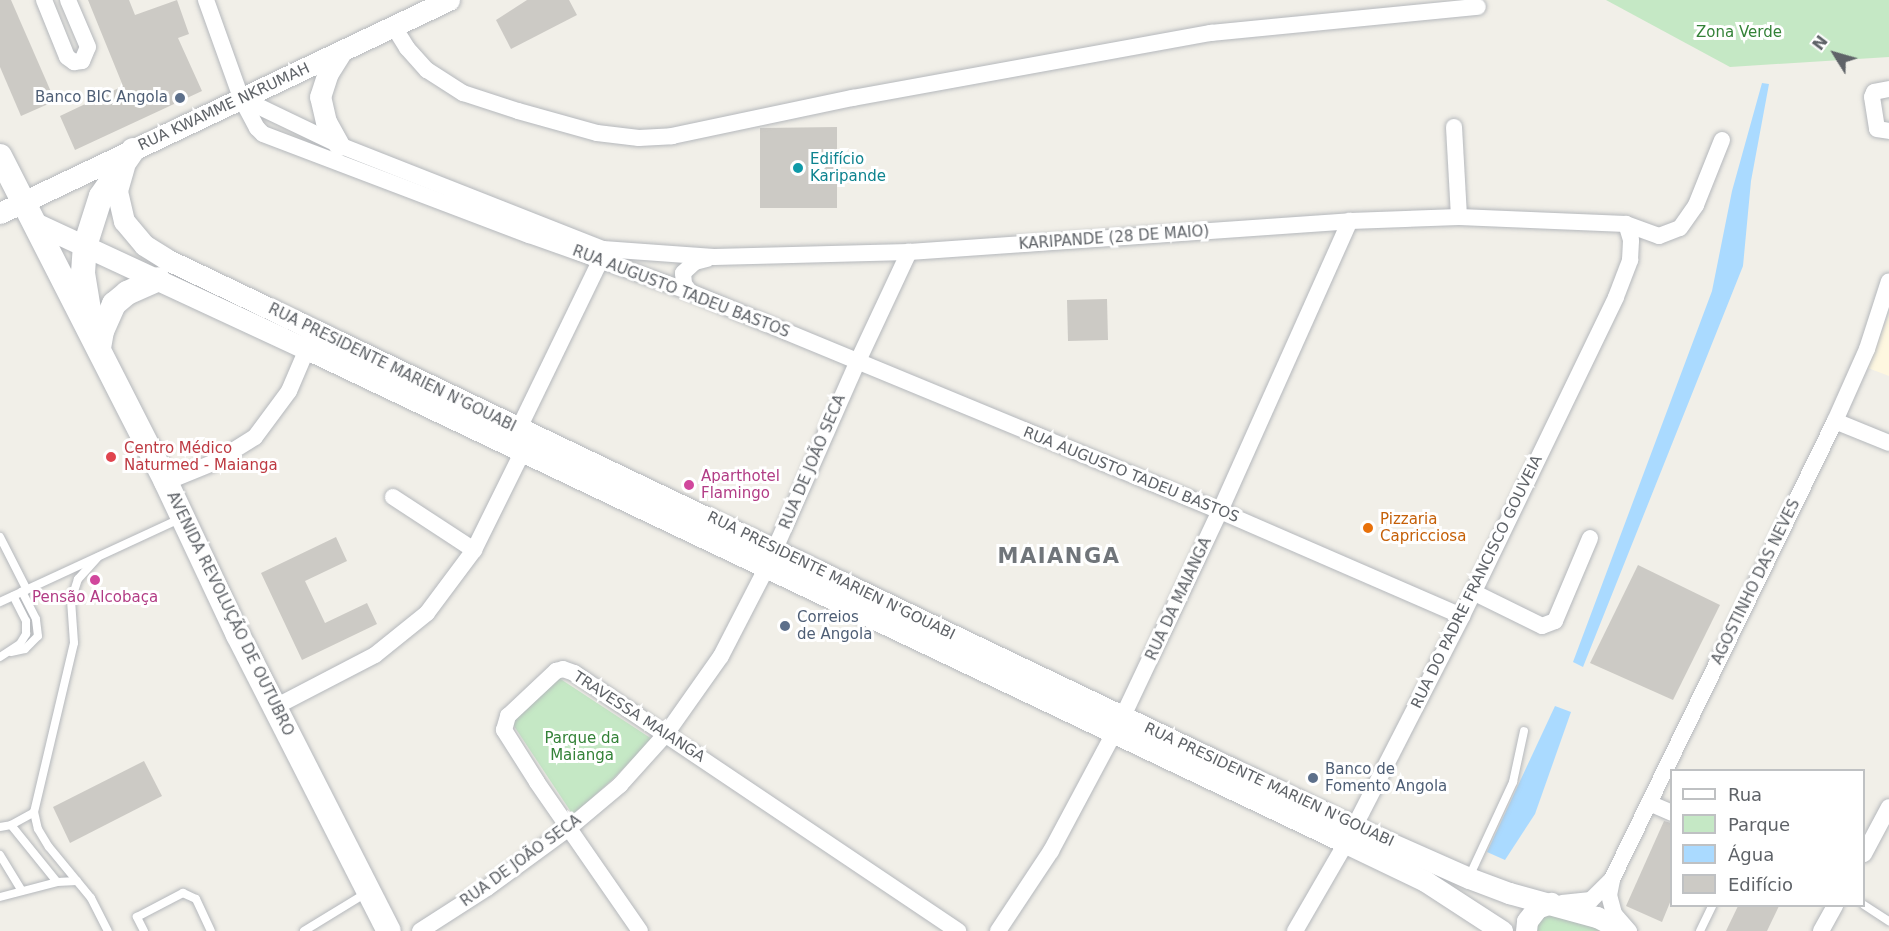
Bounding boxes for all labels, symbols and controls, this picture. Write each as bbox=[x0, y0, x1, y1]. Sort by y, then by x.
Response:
park label: Zona Verde bbox=[1696, 24, 1782, 42]
north arrow bbox=[1805, 24, 1865, 84]
text: N bbox=[1809, 32, 1832, 54]
street label: RUA KWAMME NKRUMAH bbox=[135, 59, 313, 155]
place label: Banco BIC Angola bbox=[35, 89, 168, 107]
marker: Banco BIC Angola bbox=[173, 91, 187, 105]
place label: Edifício Karipande bbox=[810, 150, 886, 185]
marker: Edifício Karipande bbox=[791, 161, 805, 175]
street label: KARIPANDE (28 DE MAIO) bbox=[1018, 222, 1210, 254]
street label: RUA AUGUSTO TADEU BASTOS bbox=[570, 242, 792, 342]
street label: RUA PRESIDENTE MARIEN N'GOUABI bbox=[265, 300, 519, 436]
street label: RUA DE JOÃO SECA bbox=[776, 392, 850, 532]
street label: RUA AUGUSTO TADEU BASTOS bbox=[1020, 423, 1242, 527]
place label: Centro Médico Naturmed - Maianga bbox=[124, 439, 278, 474]
marker: Centro Médico Naturmed - Maianga bbox=[102, 448, 120, 466]
street label: RUA DO PADRE FRANCISCO GOUVEIA bbox=[1408, 453, 1546, 711]
place label: Aparthotel Flamingo bbox=[701, 467, 780, 502]
marker: Aparthotel Flamingo bbox=[682, 478, 696, 492]
street label: AVENIDA REVOLUÇÃO DE OUTUBRO bbox=[163, 489, 297, 739]
street label: AGOSTINHO DAS NEVES bbox=[1708, 497, 1804, 667]
street label: RUA PRESIDENTE MARIEN N'GOUABI bbox=[704, 508, 958, 644]
place label: Pizzaria Capricciosa bbox=[1380, 510, 1466, 545]
marker: Pizzaria Capricciosa bbox=[1361, 521, 1375, 535]
street label: RUA DA MAIANGA bbox=[1143, 535, 1215, 663]
district label: MAIANGA bbox=[998, 543, 1120, 569]
marker: Pensão Alcobaça bbox=[88, 573, 102, 587]
place label: Pensão Alcobaça bbox=[32, 589, 158, 607]
place label: Correios de Angola bbox=[797, 608, 872, 643]
marker: Correios de Angola bbox=[778, 619, 792, 633]
street label: TRAVESSA MAIANGA bbox=[570, 668, 708, 766]
street label: RUA PRESIDENTE MARIEN N'GOUABI bbox=[1141, 719, 1397, 851]
park label: Parque da Maianga bbox=[544, 729, 620, 764]
place label: Banco de Fomento Angola bbox=[1325, 760, 1447, 795]
legend bbox=[1670, 769, 1865, 907]
marker: Banco de Fomento Angola bbox=[1306, 771, 1320, 785]
text: Rua bbox=[1728, 784, 1762, 805]
street label: RUA DE JOÃO SECA bbox=[457, 811, 585, 911]
text: Parque bbox=[1728, 814, 1790, 835]
text: Água bbox=[1728, 844, 1774, 865]
text: Edifício bbox=[1728, 874, 1793, 895]

